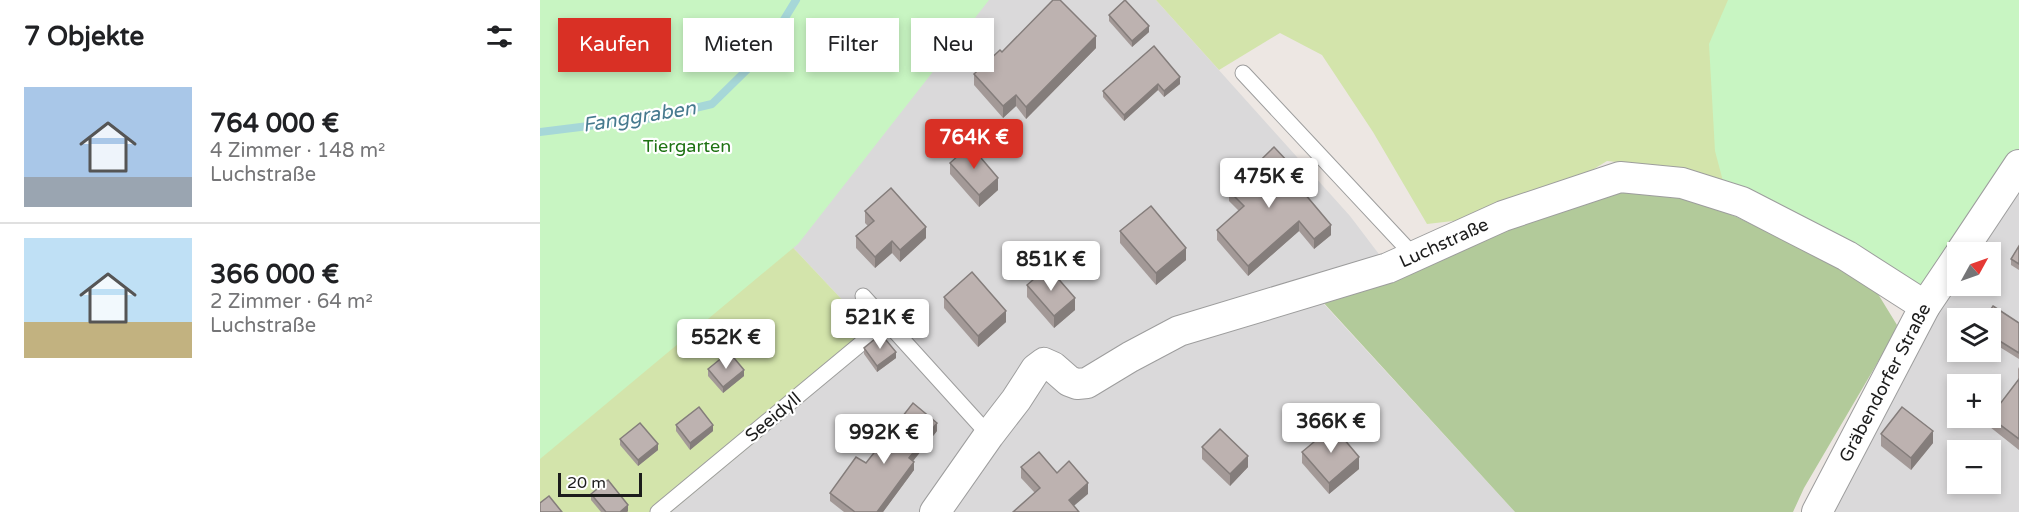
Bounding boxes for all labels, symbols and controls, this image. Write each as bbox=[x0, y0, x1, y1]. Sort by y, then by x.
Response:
chip: Kaufen bbox=[558, 18, 671, 72]
chip: Mieten bbox=[683, 18, 794, 72]
chip: Filter bbox=[806, 18, 899, 72]
chip: Neu bbox=[911, 18, 994, 72]
icon: filters bbox=[483, 20, 516, 53]
text: 7 Objekte bbox=[24, 21, 144, 52]
water label: Fanggraben bbox=[581, 96, 698, 138]
text: 764 000 € bbox=[210, 108, 339, 139]
icon: home bbox=[72, 111, 144, 183]
pin: 764K € bbox=[925, 119, 1023, 170]
text: 764K € bbox=[939, 126, 1009, 150]
park label: Tiergarten bbox=[643, 135, 731, 157]
text: 4 Zimmer · 148 m² bbox=[210, 139, 385, 163]
pin: 475K € bbox=[1220, 158, 1318, 209]
text: Luchstraße bbox=[210, 163, 316, 187]
text: 475K € bbox=[1234, 165, 1304, 189]
street label: Luchstraße bbox=[1396, 213, 1492, 273]
pin: 851K € bbox=[1002, 241, 1100, 292]
north arrow bbox=[1947, 242, 2001, 296]
map controls bbox=[1947, 242, 2001, 494]
text: 851K € bbox=[1016, 248, 1086, 272]
text: 366 000 € bbox=[210, 259, 339, 290]
icon: home bbox=[72, 262, 144, 334]
text: 2 Zimmer · 64 m² bbox=[210, 290, 373, 314]
pin: 521K € bbox=[831, 299, 929, 350]
street label: Gräbendorfer Straße bbox=[1834, 299, 1935, 466]
text: 521K € bbox=[845, 306, 915, 330]
button: layers bbox=[1947, 308, 2001, 362]
text: Luchstraße bbox=[210, 314, 316, 338]
pin: 552K € bbox=[677, 319, 775, 370]
text: 552K € bbox=[691, 326, 761, 350]
button: + bbox=[1947, 374, 2001, 428]
street label: Seeidyll bbox=[741, 387, 805, 447]
pin: 366K € bbox=[1282, 403, 1380, 454]
text: 366K € bbox=[1296, 410, 1366, 434]
pin: 992K € bbox=[835, 414, 933, 465]
text: 992K € bbox=[849, 421, 919, 445]
button: − bbox=[1947, 440, 2001, 494]
scale bar bbox=[558, 470, 642, 498]
text: 20 m bbox=[567, 473, 606, 493]

